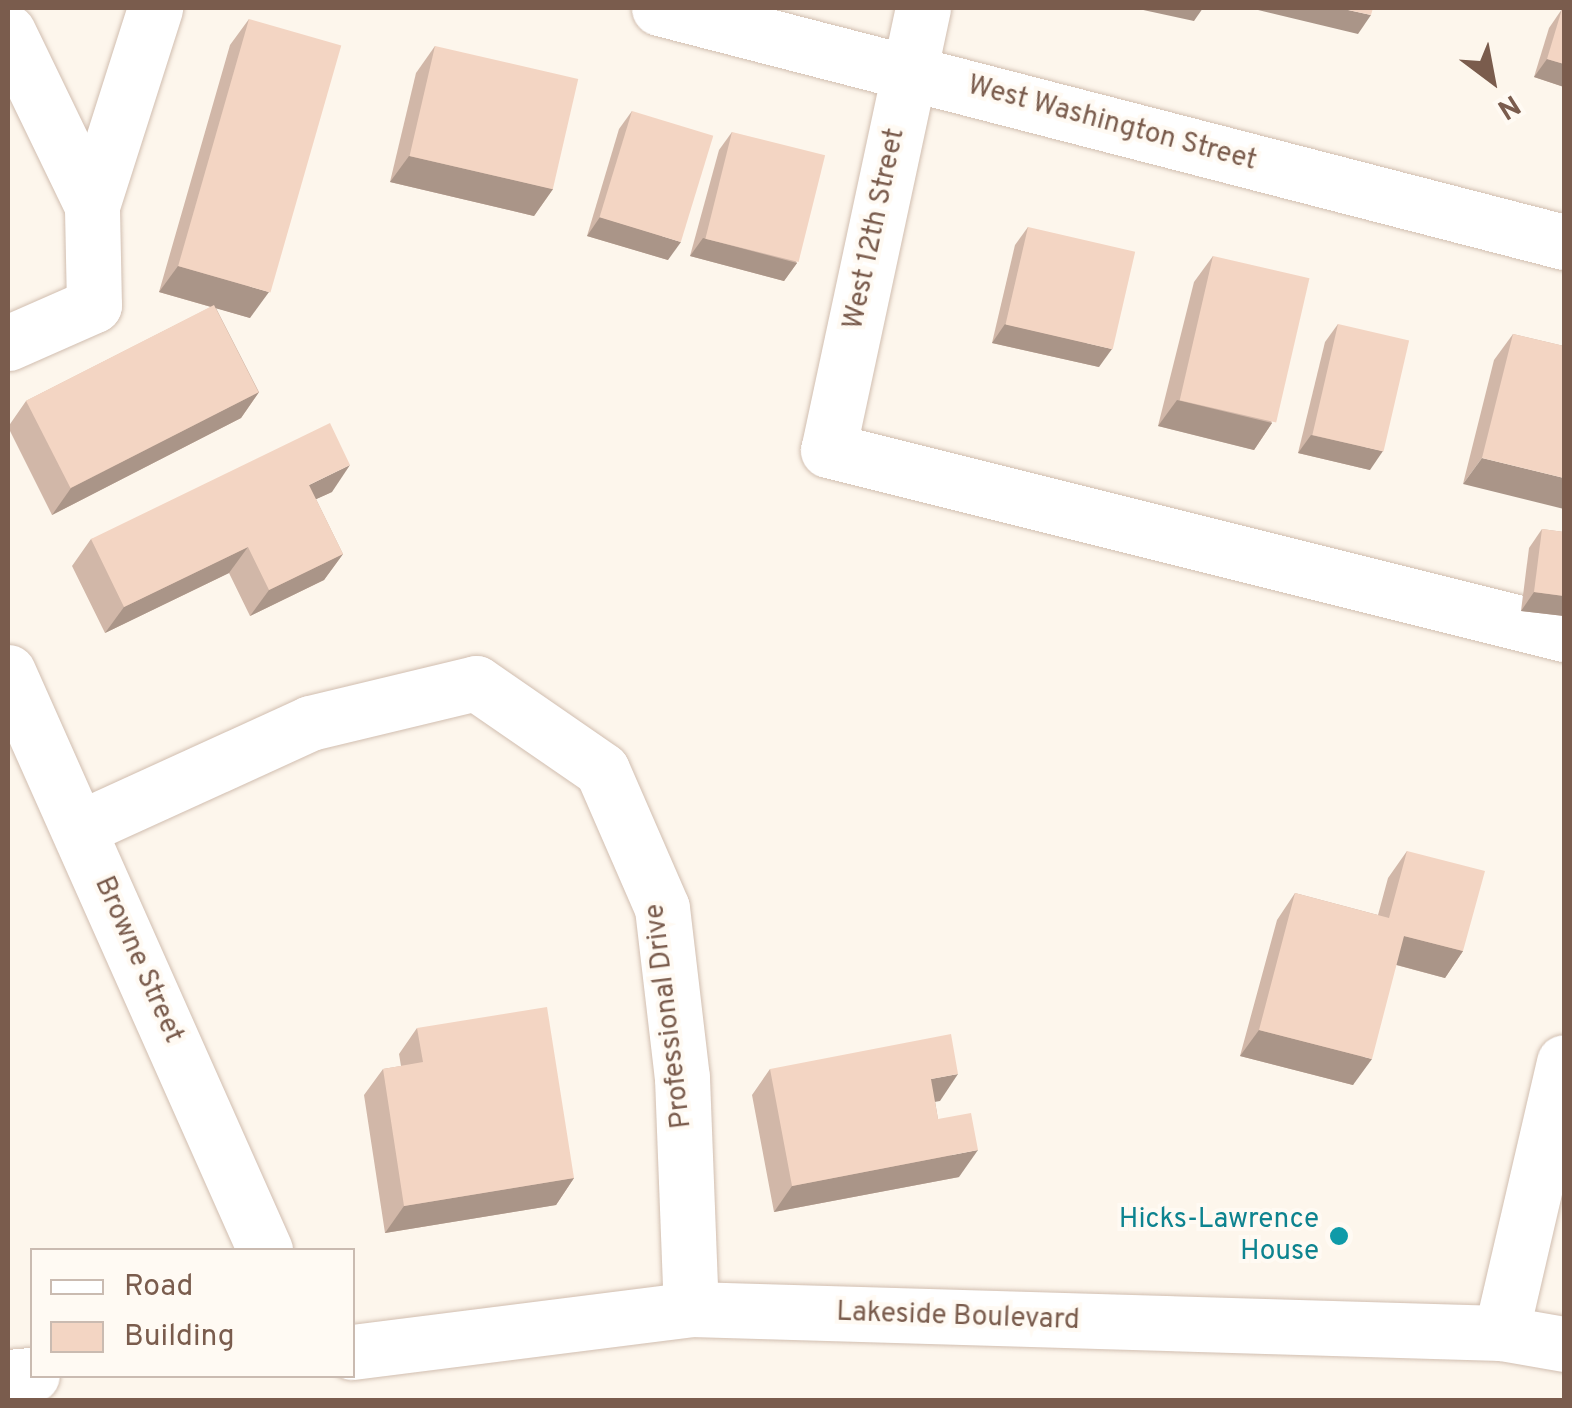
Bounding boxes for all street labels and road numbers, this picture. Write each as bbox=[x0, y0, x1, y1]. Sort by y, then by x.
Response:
street label: West Washington Street bbox=[963, 69, 1261, 179]
street label: West 12th Street bbox=[837, 125, 913, 333]
street label: Browne Street bbox=[86, 871, 190, 1049]
street label: Professional Drive bbox=[639, 902, 699, 1130]
street label: Lakeside Boulevard bbox=[836, 1296, 1080, 1338]

